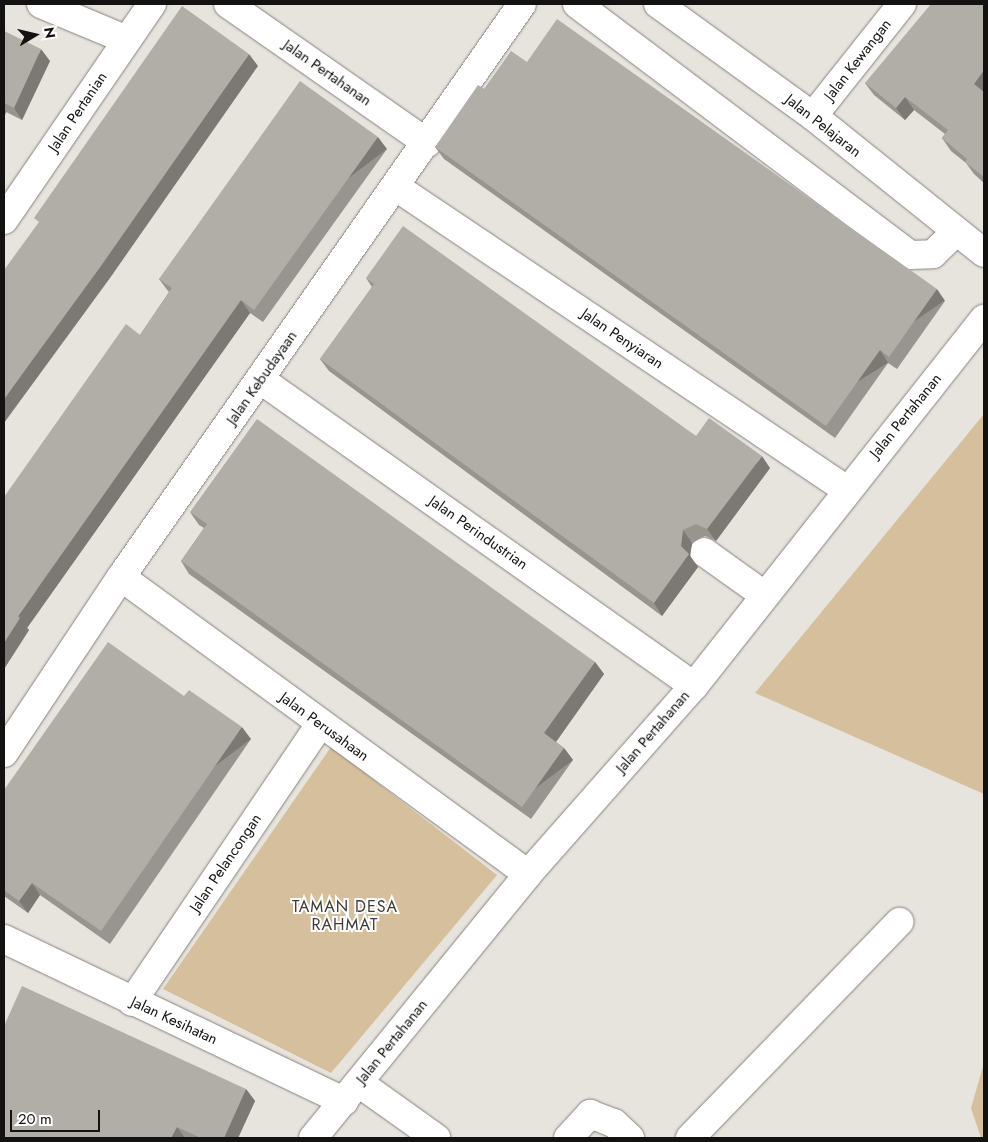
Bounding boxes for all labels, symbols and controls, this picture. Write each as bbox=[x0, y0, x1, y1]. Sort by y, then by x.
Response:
north arrow bbox=[10, 10, 60, 60]
street label: Jalan Kewangan bbox=[821, 16, 895, 104]
text: N bbox=[39, 26, 61, 40]
street label: Jalan Pertahanan bbox=[280, 36, 374, 110]
street label: Jalan Pertanian bbox=[45, 69, 111, 155]
street label: Jalan Pelajaran bbox=[782, 91, 864, 161]
street label: Jalan Penyiaran bbox=[578, 305, 666, 373]
street label: Jalan Kebudayaan bbox=[223, 328, 301, 428]
street label: Jalan Pertahanan bbox=[866, 370, 946, 462]
street label: Jalan Perindustrian bbox=[425, 492, 531, 574]
street label: Jalan Pertahanan bbox=[612, 687, 694, 777]
street label: Jalan Perusahaan bbox=[276, 689, 372, 765]
street label: Jalan Pelancongan bbox=[186, 810, 266, 916]
district label: TAMAN DESA RAHMAT bbox=[291, 897, 399, 935]
street label: Jalan Kesihatan bbox=[128, 993, 220, 1049]
street label: Jalan Pertahanan bbox=[352, 996, 432, 1088]
scale bar bbox=[12, 1100, 102, 1132]
text: 20 m bbox=[18, 1108, 52, 1130]

